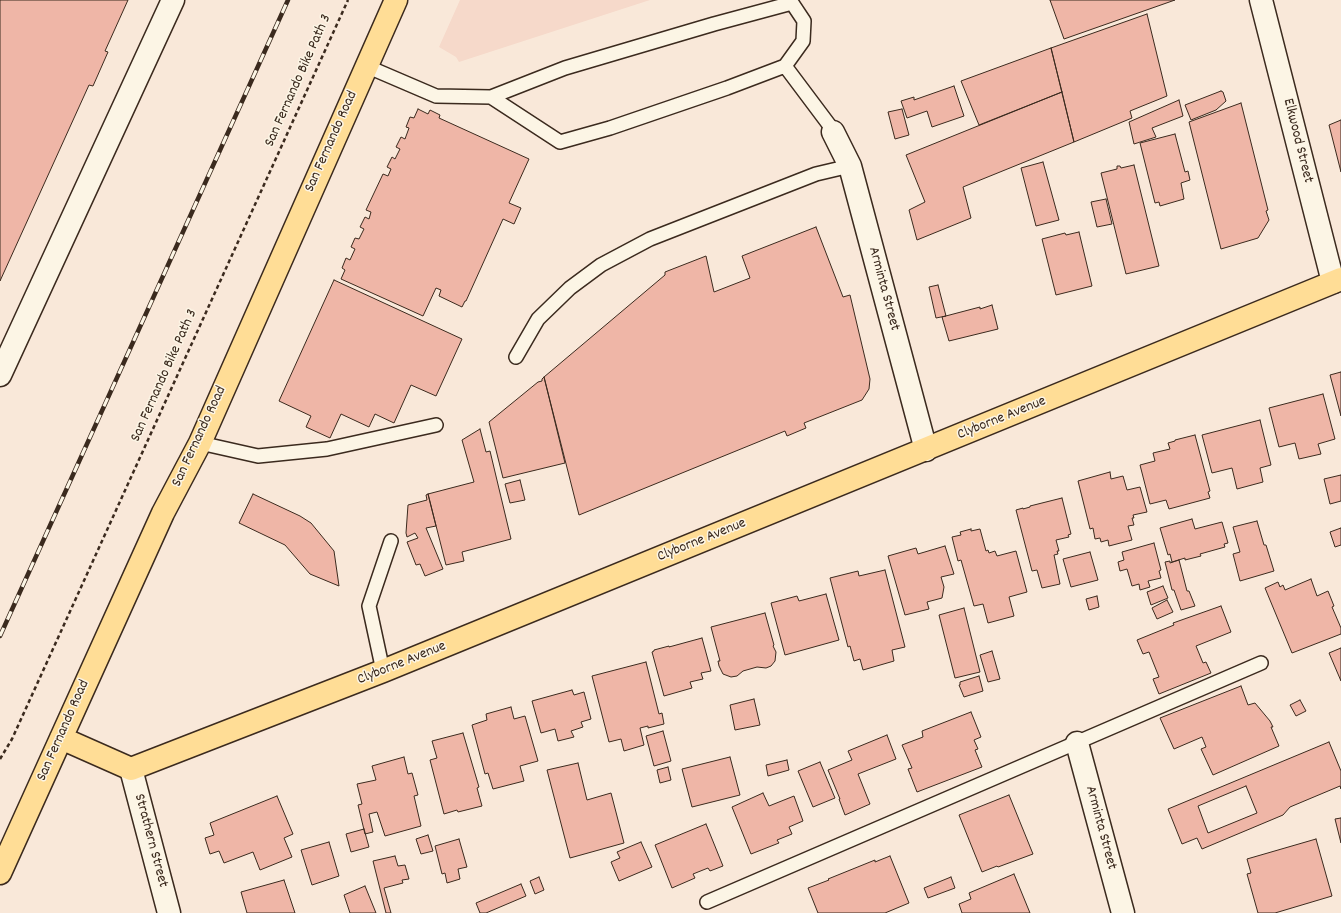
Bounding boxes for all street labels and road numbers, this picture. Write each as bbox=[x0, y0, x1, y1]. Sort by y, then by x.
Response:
street label: San Fernando Bike Path 3 bbox=[262, 12, 336, 150]
street label: San Fernando Road bbox=[302, 89, 362, 195]
street label: Elkwood Street bbox=[1278, 97, 1316, 185]
street label: Arminta Street bbox=[863, 245, 903, 333]
street label: San Fernando Bike Path 3 bbox=[128, 307, 202, 445]
street label: San Fernando Road bbox=[169, 384, 231, 490]
street label: Clyborne Avenue bbox=[955, 393, 1049, 445]
street label: Clyborne Avenue bbox=[655, 515, 749, 567]
street label: Clyborne Avenue bbox=[355, 638, 449, 690]
street label: San Fernando Road bbox=[34, 678, 94, 784]
street label: Arminta Street bbox=[1080, 784, 1120, 872]
street label: Strathern Street bbox=[129, 792, 171, 890]

